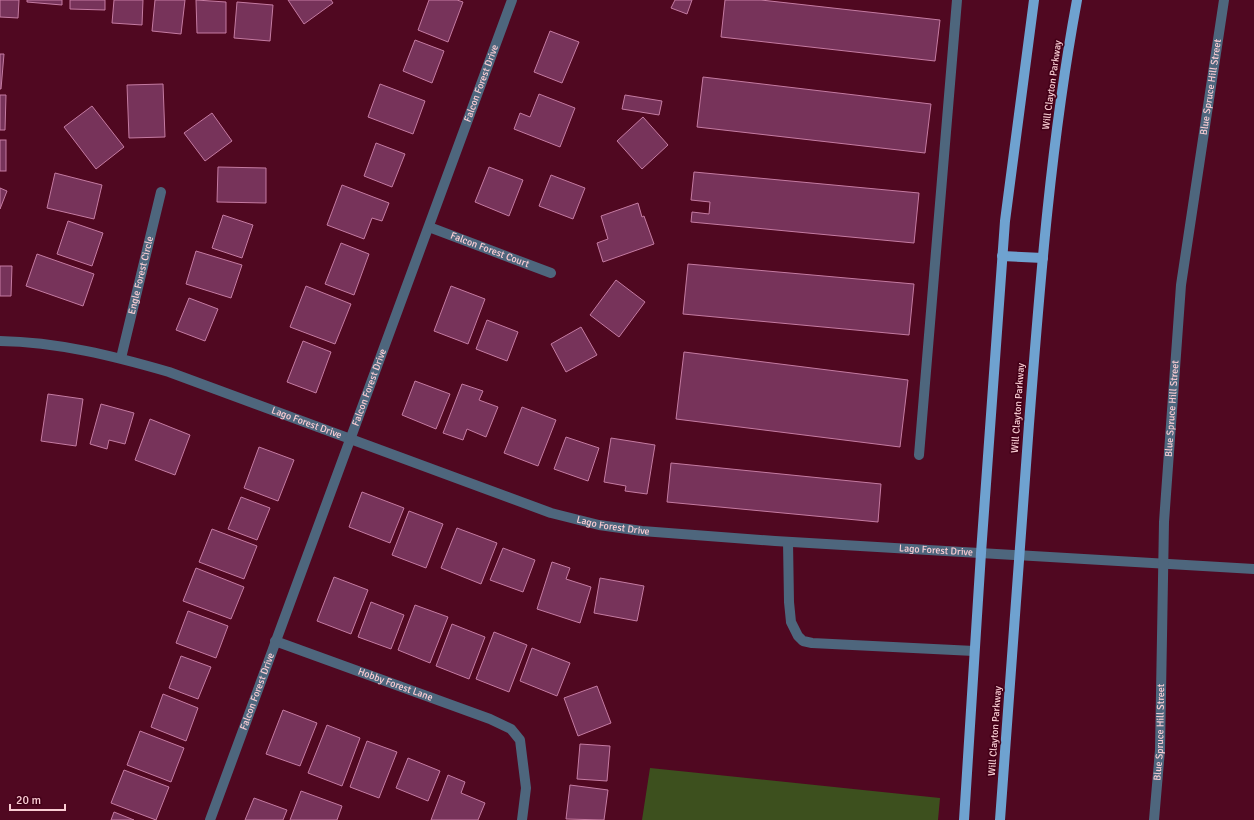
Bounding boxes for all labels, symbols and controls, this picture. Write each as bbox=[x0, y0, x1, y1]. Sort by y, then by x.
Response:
street label: Blue Spruce Hill Street bbox=[1198, 38, 1224, 136]
street label: Will Clayton Parkway bbox=[1040, 39, 1064, 130]
street label: Falcon Forest Drive bbox=[462, 43, 501, 124]
street label: Falcon Forest Court bbox=[449, 230, 531, 270]
street label: Engle Forest Circle bbox=[126, 235, 156, 316]
street label: Falcon Forest Drive bbox=[350, 347, 389, 428]
street label: Blue Spruce Hill Street bbox=[1163, 359, 1182, 457]
street label: Will Clayton Parkway bbox=[1009, 362, 1027, 453]
street label: Lago Forest Drive bbox=[270, 404, 343, 441]
street label: Lago Forest Drive bbox=[575, 514, 650, 538]
street label: Lago Forest Drive bbox=[899, 542, 973, 559]
street label: Falcon Forest Drive bbox=[238, 651, 277, 732]
street label: Hobby Forest Lane bbox=[356, 666, 434, 704]
street label: Blue Spruce Hill Street bbox=[1151, 683, 1167, 781]
street label: Will Clayton Parkway bbox=[986, 685, 1004, 776]
scale bar bbox=[10, 786, 65, 812]
text: 20 m bbox=[16, 793, 41, 808]

